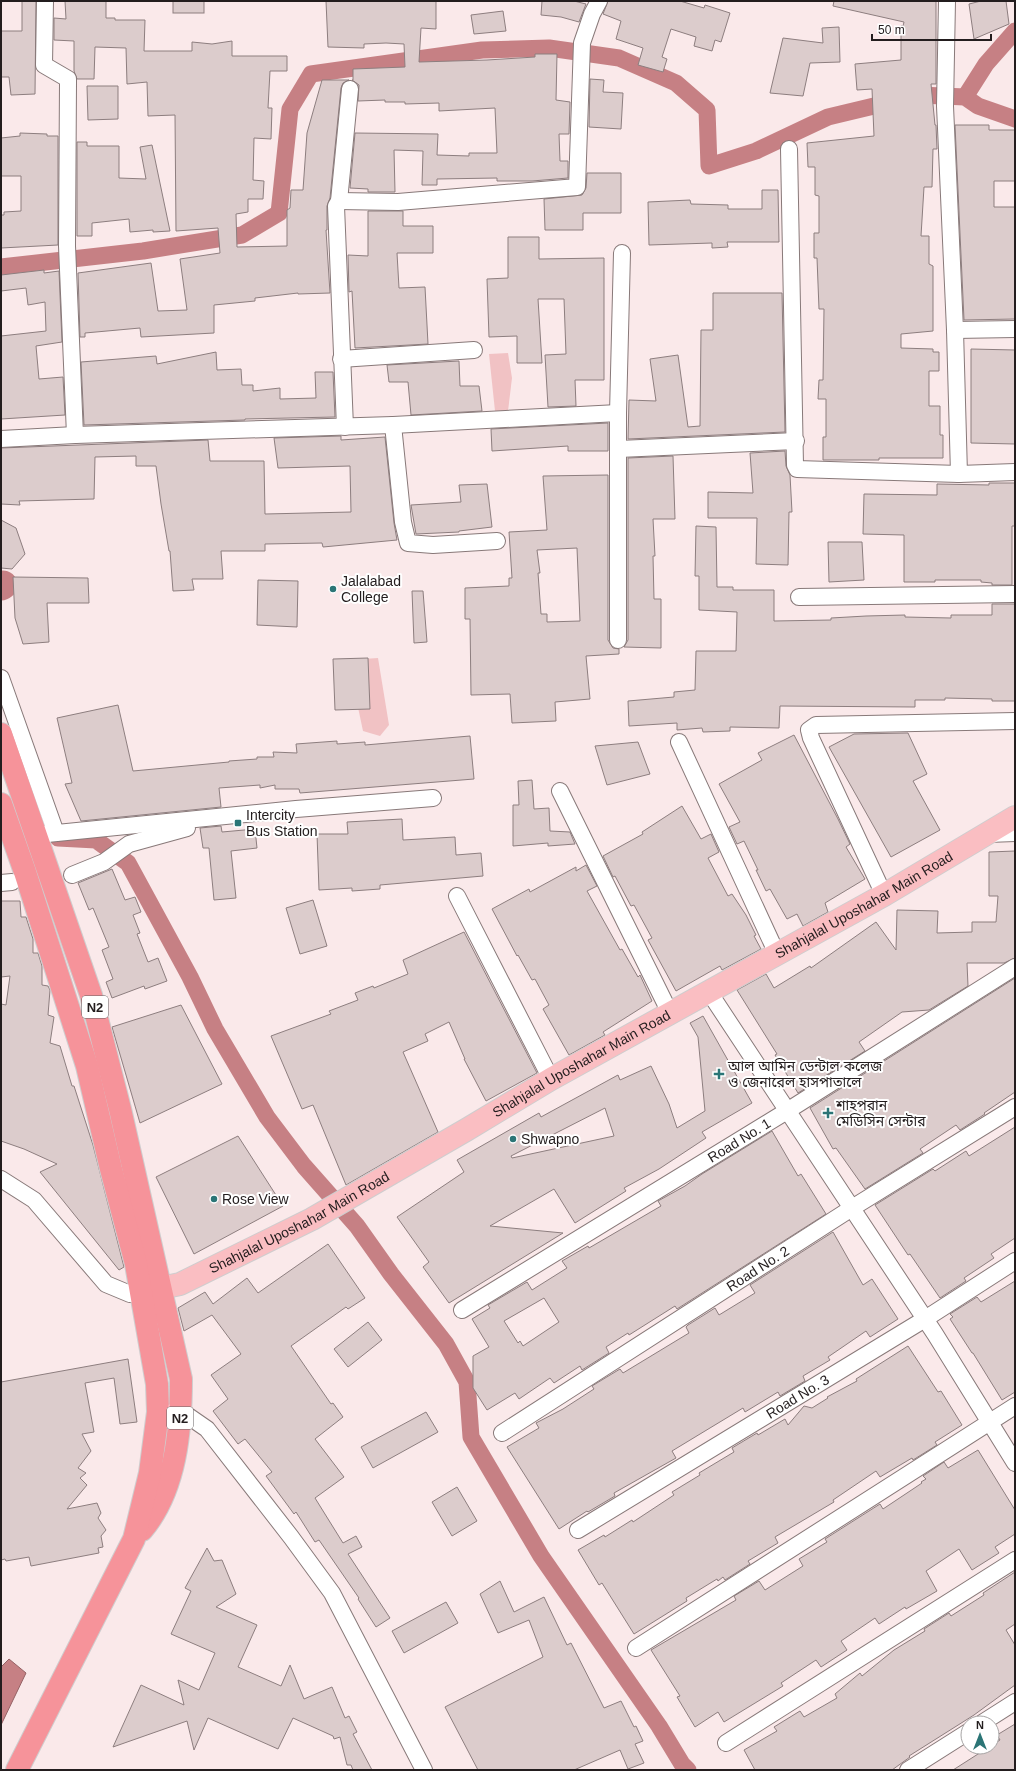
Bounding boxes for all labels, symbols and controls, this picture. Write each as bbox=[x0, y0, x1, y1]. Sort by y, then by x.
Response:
scale bar bbox=[872, 16, 991, 42]
text: 50 m bbox=[878, 23, 905, 37]
place label: Jalalabad College bbox=[341, 573, 401, 605]
marker: Jalalabad College bbox=[328, 584, 338, 594]
place label: Intercity Bus Station bbox=[246, 807, 318, 839]
marker: Intercity Bus Station bbox=[233, 818, 243, 828]
street label: Shahjalal Uposhahar Main Road bbox=[772, 848, 956, 962]
road number: N2 bbox=[82, 996, 108, 1018]
street label: Shahjalal Uposhahar Main Road bbox=[490, 1007, 673, 1120]
place label: আল আমিন ডেন্টাল কলেজ ও জেনারেল হাসপাতালে bbox=[727, 1058, 883, 1090]
marker: আল আমিন ডেন্টাল কলেজ ও জেনারেল হাসপাতালে bbox=[713, 1068, 725, 1080]
place label: শাহপরান মেডিসিন সেন্টার bbox=[835, 1097, 926, 1129]
marker: শাহপরান মেডিসিন সেন্টার bbox=[823, 1108, 833, 1118]
street label: Road No. 1 bbox=[705, 1115, 774, 1166]
place label: Shwapno bbox=[521, 1131, 580, 1147]
marker: Shwapno bbox=[508, 1134, 518, 1144]
street label: Shahjalal Uposhahar Main Road bbox=[206, 1168, 392, 1277]
place label: Rose View bbox=[222, 1191, 290, 1207]
marker: Rose View bbox=[209, 1194, 219, 1204]
street label: Road No. 2 bbox=[724, 1243, 792, 1295]
street label: Road No. 3 bbox=[763, 1371, 832, 1422]
road number: N2 bbox=[167, 1407, 193, 1429]
north arrow bbox=[960, 1715, 1000, 1755]
text: N bbox=[976, 1719, 984, 1731]

